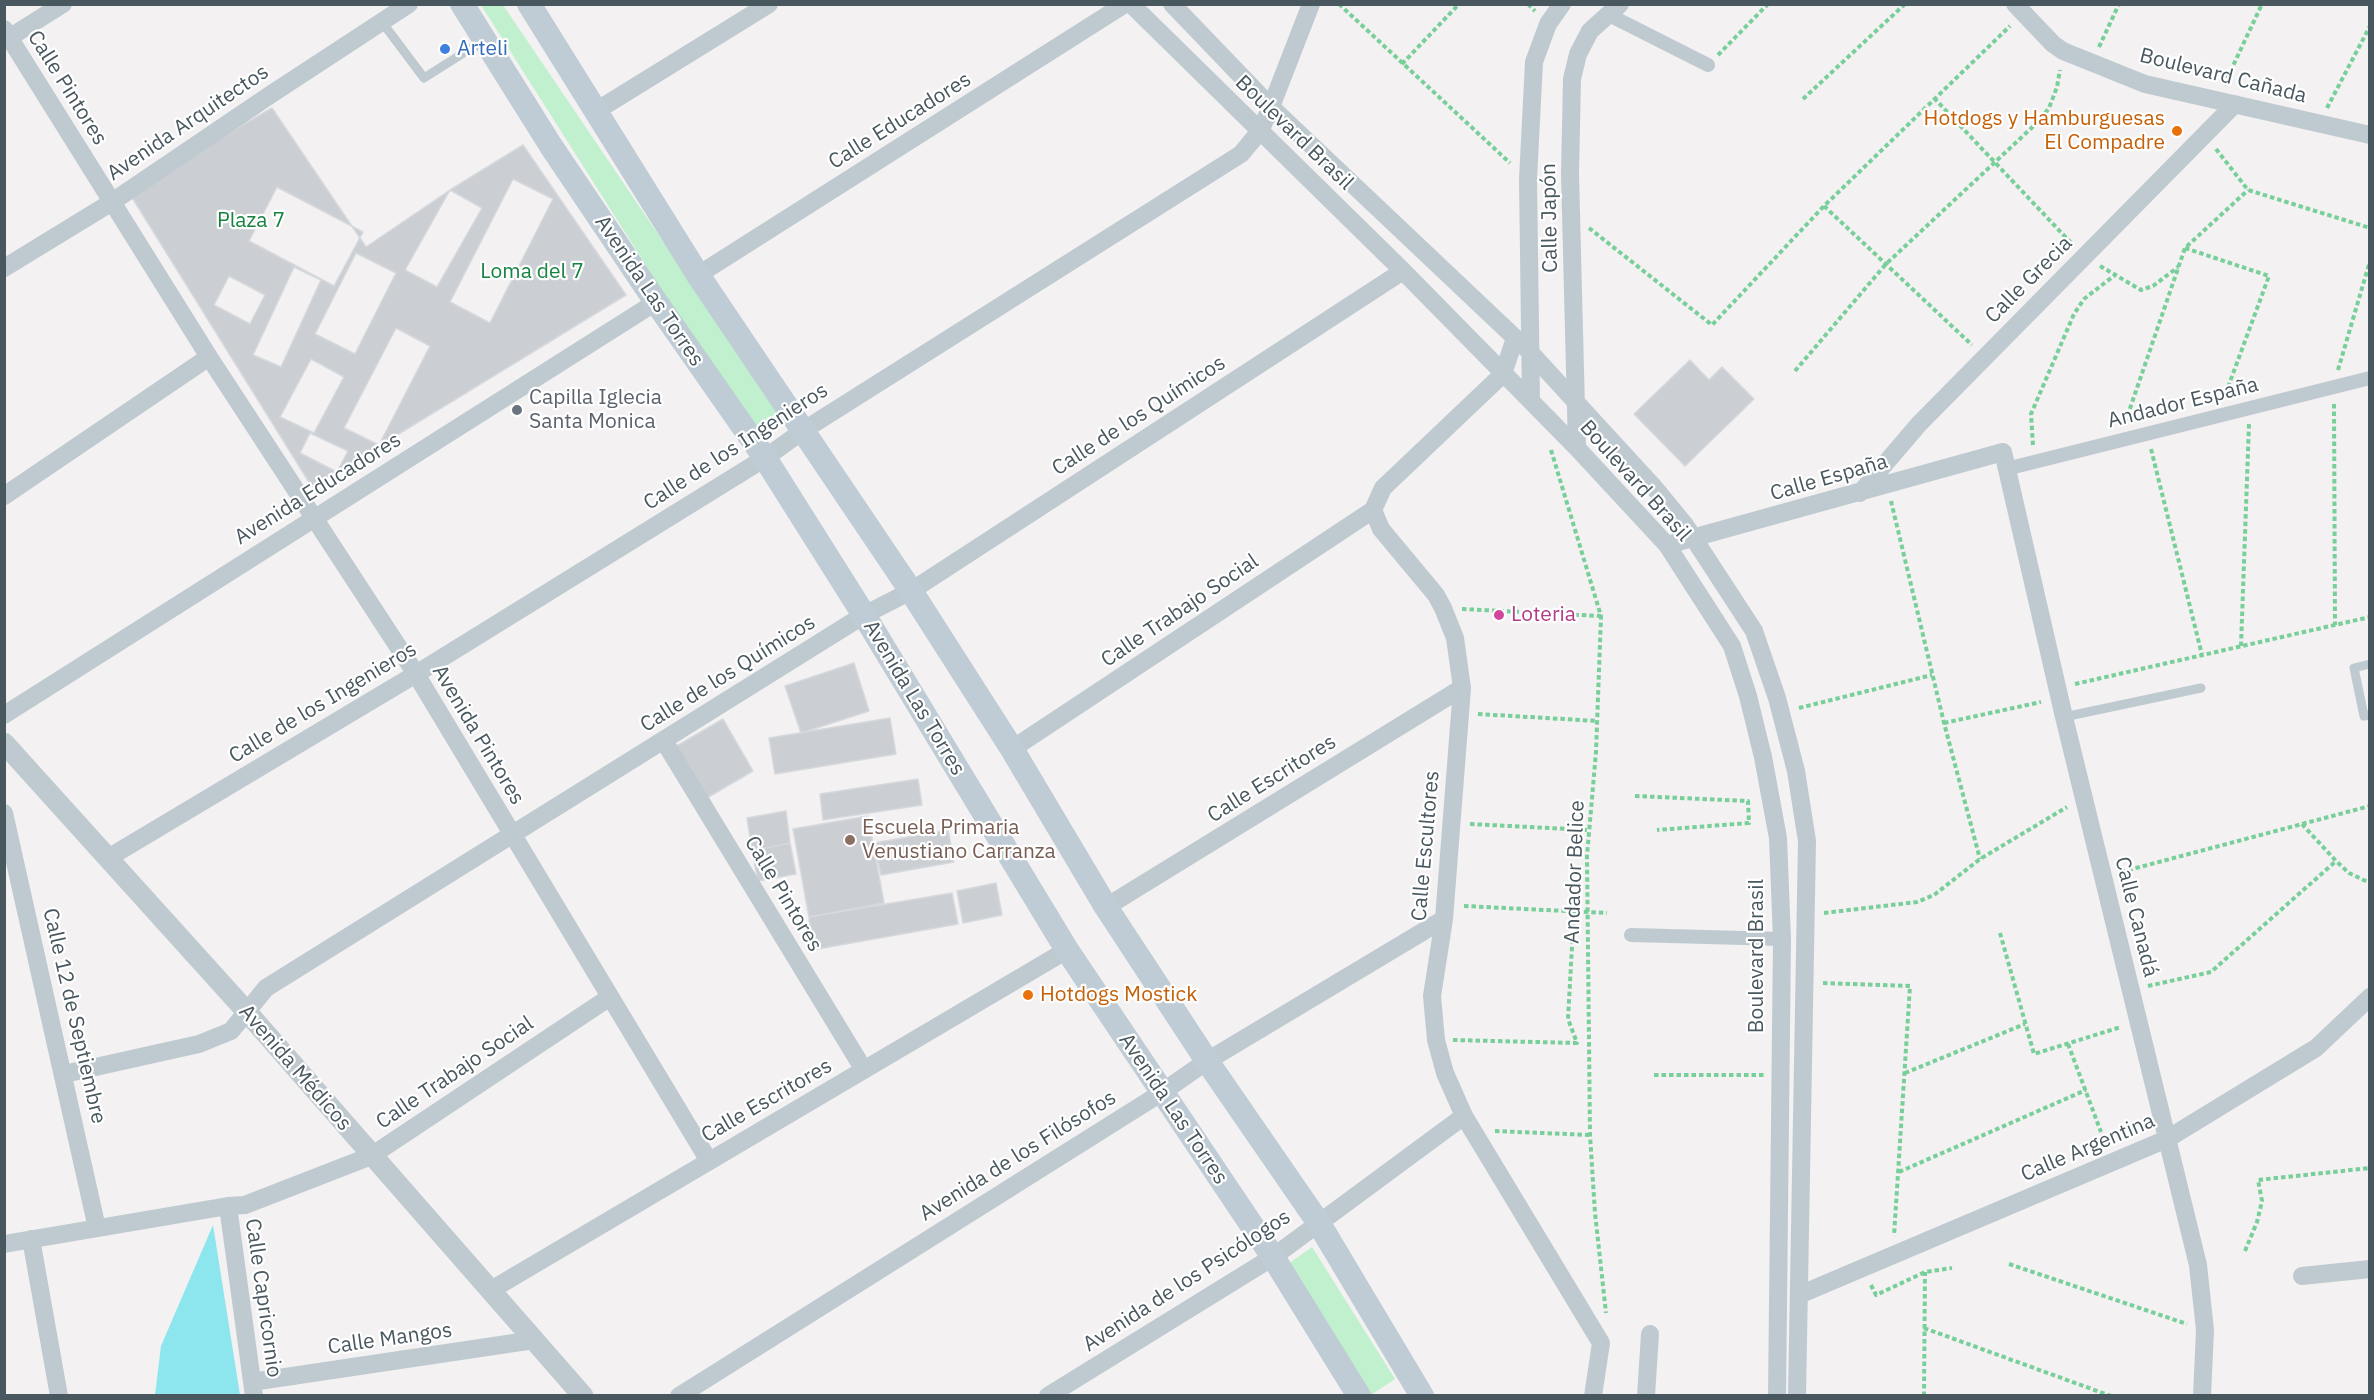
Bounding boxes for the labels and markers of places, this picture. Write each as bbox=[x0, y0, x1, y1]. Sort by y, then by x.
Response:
place label: Arteli bbox=[457, 36, 508, 62]
marker: Arteli bbox=[438, 42, 452, 56]
place label: Hotdogs y Hamburguesas El Compadre bbox=[1924, 106, 2165, 156]
marker: Hotdogs y Hamburguesas El Compadre bbox=[2170, 124, 2184, 138]
place label: Capilla Iglecia Santa Monica bbox=[529, 385, 662, 435]
marker: Capilla Iglecia Santa Monica bbox=[510, 403, 524, 417]
place label: Loteria bbox=[1511, 602, 1576, 628]
marker: Loteria bbox=[1492, 608, 1506, 622]
place label: Escuela Primaria Venustiano Carranza bbox=[862, 815, 1056, 865]
marker: Escuela Primaria Venustiano Carranza bbox=[843, 833, 857, 847]
place label: Hotdogs Mostick bbox=[1040, 982, 1197, 1008]
marker: Hotdogs Mostick bbox=[1021, 988, 1035, 1002]

